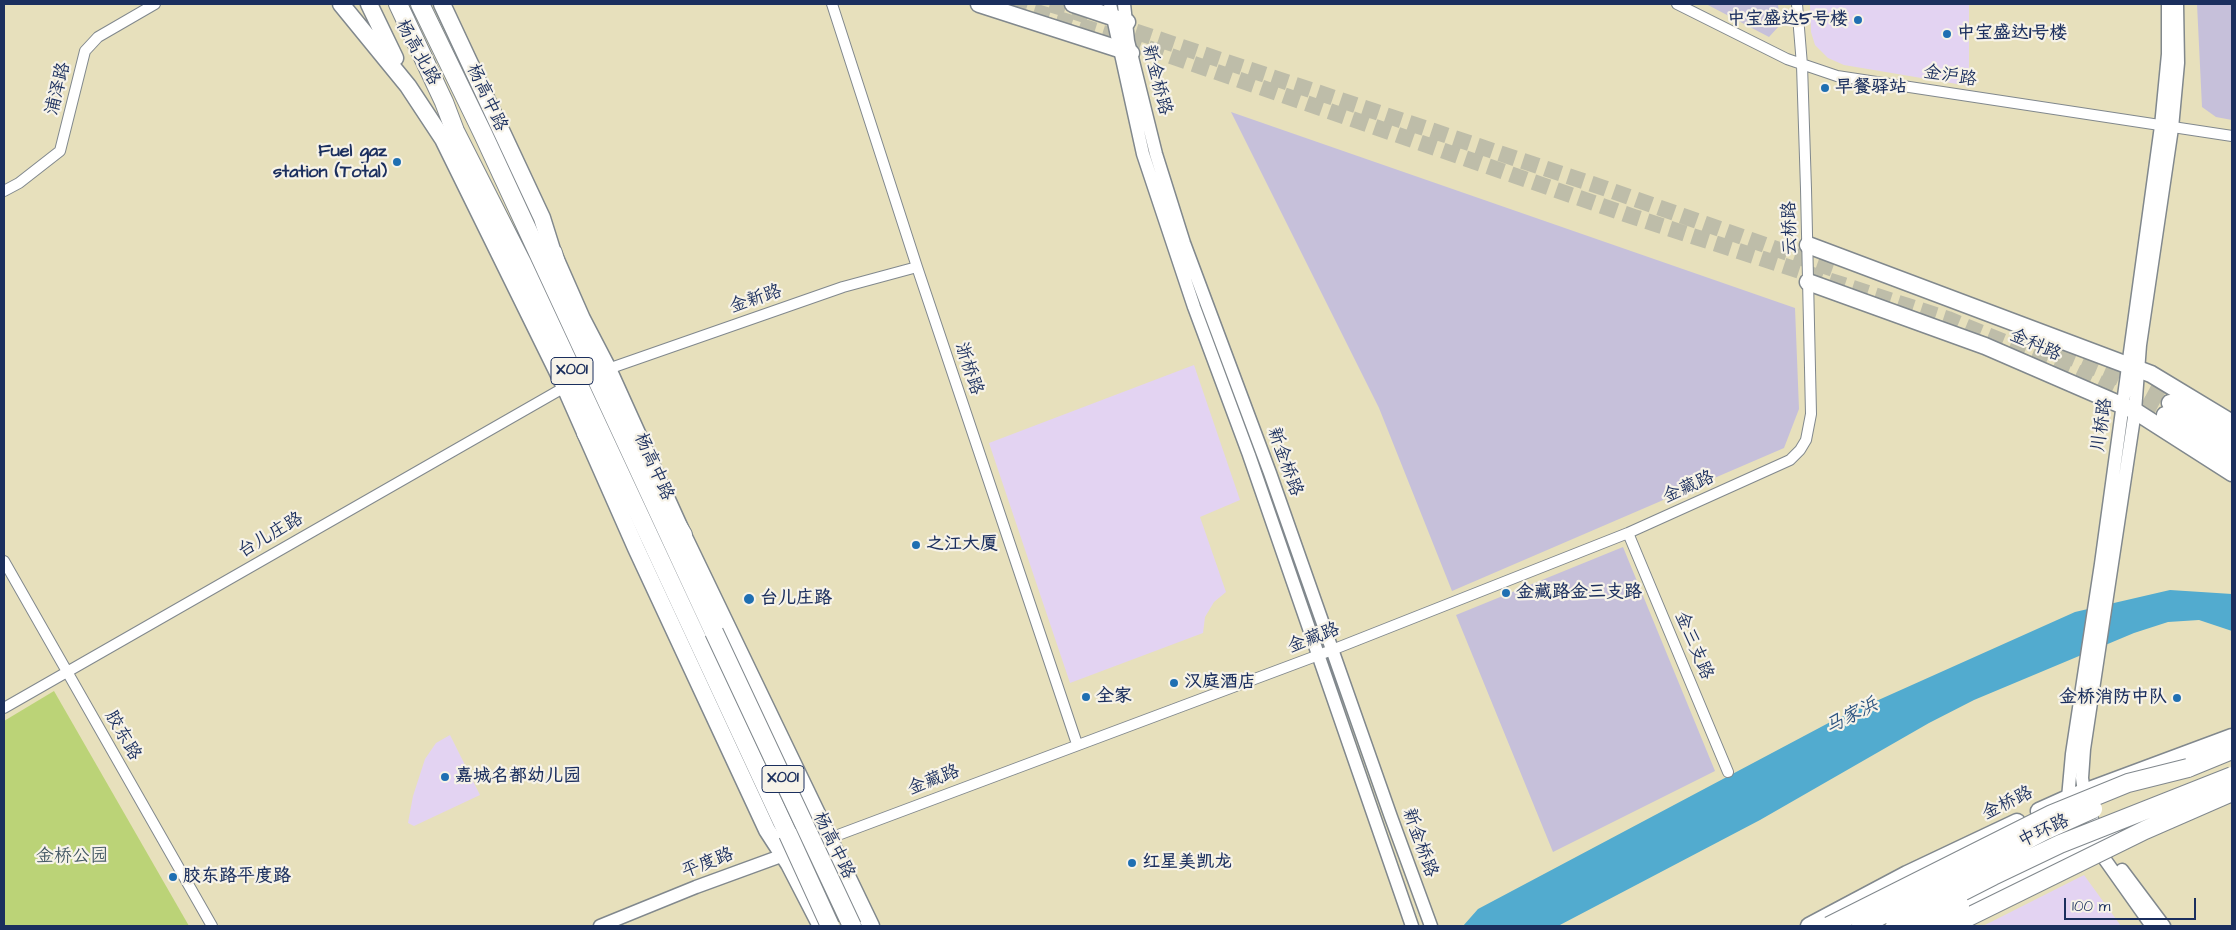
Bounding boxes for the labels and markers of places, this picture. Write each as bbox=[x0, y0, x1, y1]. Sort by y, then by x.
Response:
place label: 中宝盛达5号楼 bbox=[1727, 9, 1848, 31]
marker: 中宝盛达5号楼 bbox=[1852, 14, 1864, 26]
place label: 中宝盛达1号楼 bbox=[1957, 23, 2067, 45]
marker: 中宝盛达1号楼 bbox=[1941, 28, 1953, 40]
place label: 早餐驿站 bbox=[1835, 77, 1907, 99]
marker: 早餐驿站 bbox=[1819, 82, 1831, 94]
place label: Fuel gaz station (Total) bbox=[273, 141, 387, 183]
marker: Fuel gaz station (Total) bbox=[391, 156, 403, 168]
place label: 之江大厦 bbox=[926, 534, 998, 556]
marker: 之江大厦 bbox=[910, 539, 922, 551]
place label: 金藏路金三支路 bbox=[1516, 582, 1642, 604]
marker: 金藏路金三支路 bbox=[1500, 587, 1512, 599]
place label: 台儿庄路 bbox=[760, 588, 832, 610]
marker: 台儿庄路 bbox=[742, 592, 756, 606]
place label: 汉庭酒店 bbox=[1184, 672, 1256, 694]
marker: 汉庭酒店 bbox=[1168, 677, 1180, 689]
place label: 全家 bbox=[1096, 686, 1132, 708]
place label: 金桥消防中队 bbox=[2059, 687, 2167, 709]
marker: 全家 bbox=[1080, 691, 1092, 703]
marker: 金桥消防中队 bbox=[2171, 692, 2183, 704]
place label: 嘉城名都幼儿园 bbox=[455, 766, 581, 788]
marker: 嘉城名都幼儿园 bbox=[439, 771, 451, 783]
place label: 红星美凯龙 bbox=[1142, 852, 1232, 874]
marker: 红星美凯龙 bbox=[1126, 857, 1138, 869]
place label: 胶东路平度路 bbox=[183, 866, 291, 888]
marker: 胶东路平度路 bbox=[167, 871, 179, 883]

